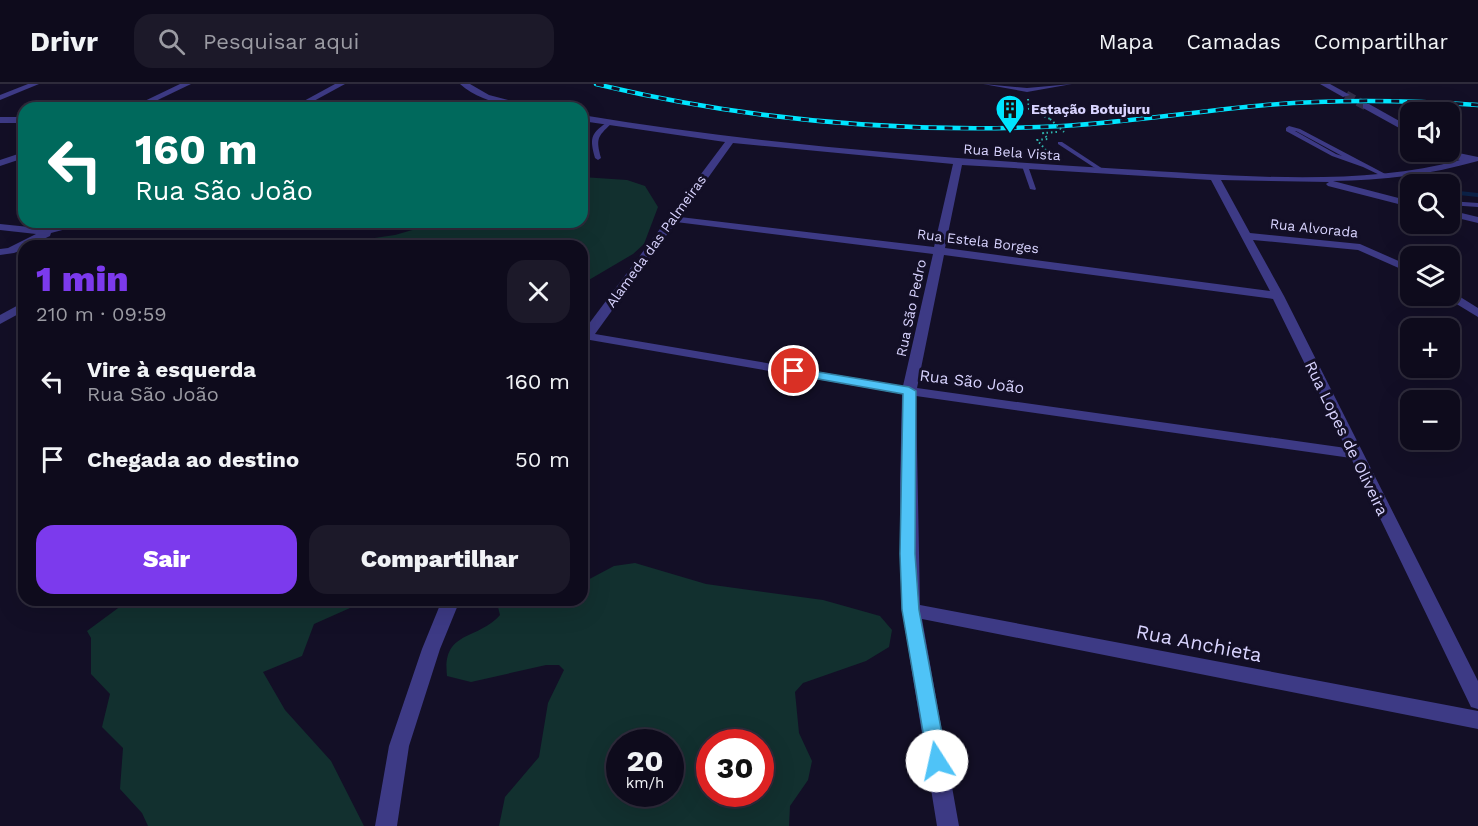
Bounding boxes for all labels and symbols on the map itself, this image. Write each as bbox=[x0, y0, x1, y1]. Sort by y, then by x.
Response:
building icon: Estação Botujuru bbox=[994, 93, 1026, 135]
place label: Estação Botujuru bbox=[1031, 101, 1150, 117]
street label: Rua Bela Vista bbox=[963, 141, 1061, 163]
street label: Alameda das Palmeiras bbox=[603, 172, 709, 310]
street label: Rua Alvorada bbox=[1269, 215, 1359, 241]
street label: Rua Estela Borges bbox=[916, 226, 1040, 256]
street label: Rua São Pedro bbox=[893, 258, 929, 358]
pin bbox=[768, 345, 819, 396]
street label: Rua Lopes de Oliveira bbox=[1301, 358, 1392, 519]
street label: Rua São João bbox=[918, 366, 1025, 397]
street label: Rua Anchieta bbox=[1134, 619, 1264, 667]
speed limit sign: 30 bbox=[696, 729, 774, 807]
position arrow bbox=[905, 729, 969, 793]

